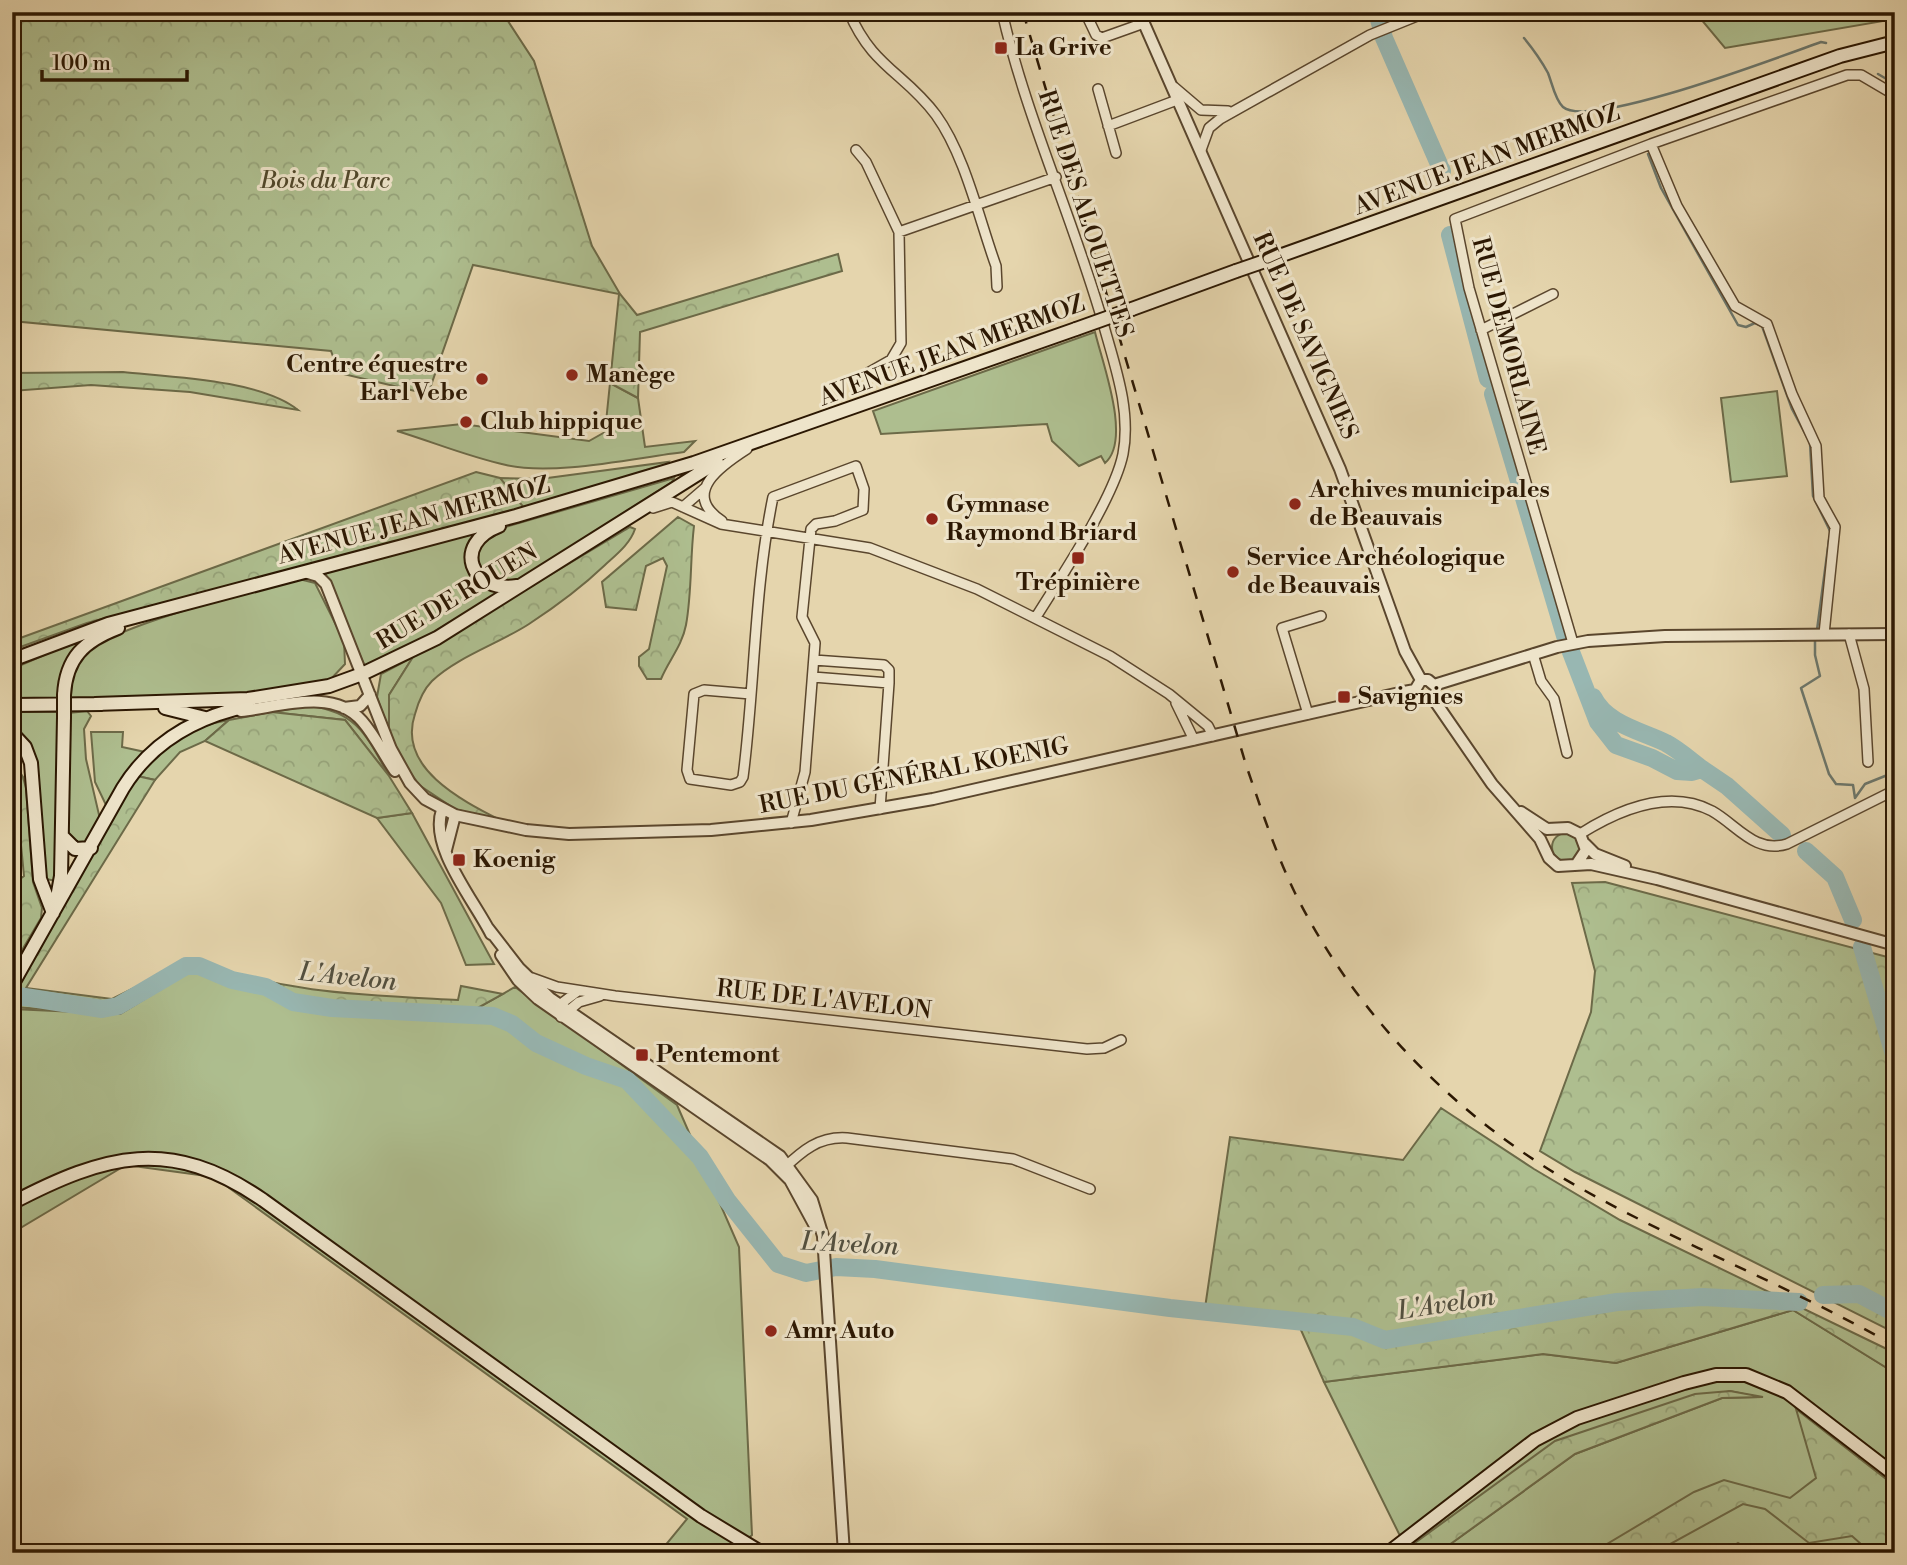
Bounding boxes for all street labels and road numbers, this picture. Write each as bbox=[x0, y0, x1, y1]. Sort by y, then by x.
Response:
street label: RUE DES ALOUETTES bbox=[1031, 86, 1139, 342]
street label: AVENUE JEAN MERMOZ bbox=[1349, 98, 1624, 222]
street label: RUE DE SAVIGNIES bbox=[1246, 228, 1364, 444]
street label: RUE DEMORLAINE bbox=[1465, 234, 1551, 458]
street label: AVENUE JEAN MERMOZ bbox=[814, 289, 1089, 413]
street label: AVENUE JEAN MERMOZ bbox=[273, 470, 554, 572]
street label: RUE DE ROUEN bbox=[371, 537, 543, 657]
street label: RUE DU GÉNÉRAL KOENIG bbox=[756, 730, 1072, 821]
street label: RUE DE L'AVELON bbox=[715, 974, 933, 1026]

